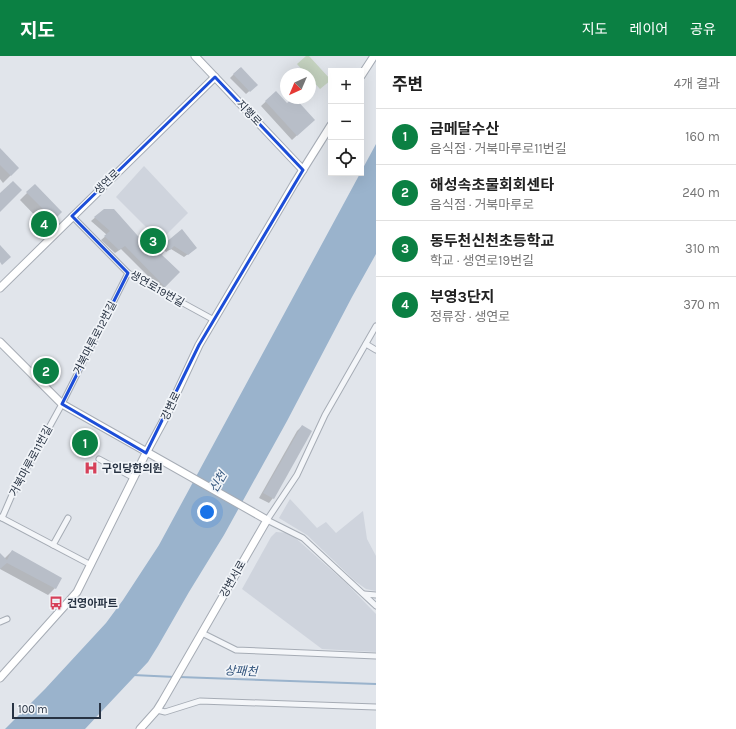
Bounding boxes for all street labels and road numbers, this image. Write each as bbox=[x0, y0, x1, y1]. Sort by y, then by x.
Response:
street label: 지행로 bbox=[234, 97, 264, 129]
street label: 생연로 bbox=[92, 167, 122, 197]
street label: 생연로19번길 bbox=[127, 268, 187, 310]
street label: 거북마루로12번길 bbox=[71, 299, 119, 377]
street label: 강변로 bbox=[159, 390, 183, 422]
street label: 거북마루로11번길 bbox=[7, 423, 55, 499]
street label: 강변서로 bbox=[217, 558, 249, 600]

